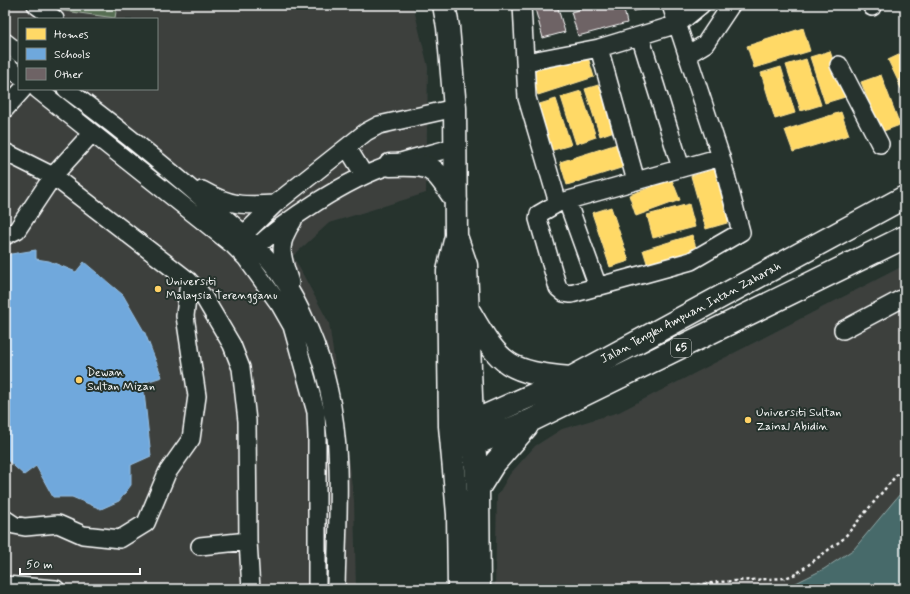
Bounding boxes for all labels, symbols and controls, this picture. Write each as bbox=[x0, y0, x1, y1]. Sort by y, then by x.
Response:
legend bbox=[18, 18, 158, 90]
text: Homes bbox=[54, 27, 89, 43]
text: Schools bbox=[54, 47, 90, 63]
text: Other bbox=[54, 67, 83, 83]
street label: Jalan Tengku Ampuan Intan Zaharah bbox=[598, 258, 784, 368]
place label: Universiti Malaysia Terengganu bbox=[166, 274, 278, 305]
marker: Universiti Malaysia Terengganu bbox=[153, 284, 163, 294]
road number: 65 bbox=[671, 339, 691, 357]
place label: Dewan Sultan Mizan bbox=[87, 365, 155, 395]
marker: Dewan Sultan Mizan bbox=[74, 375, 84, 385]
place label: Universiti Sultan Zainal Abidin bbox=[756, 405, 841, 435]
marker: Universiti Sultan Zainal Abidin bbox=[743, 415, 753, 425]
scale bar bbox=[20, 550, 140, 576]
text: 50 m bbox=[26, 557, 53, 573]

